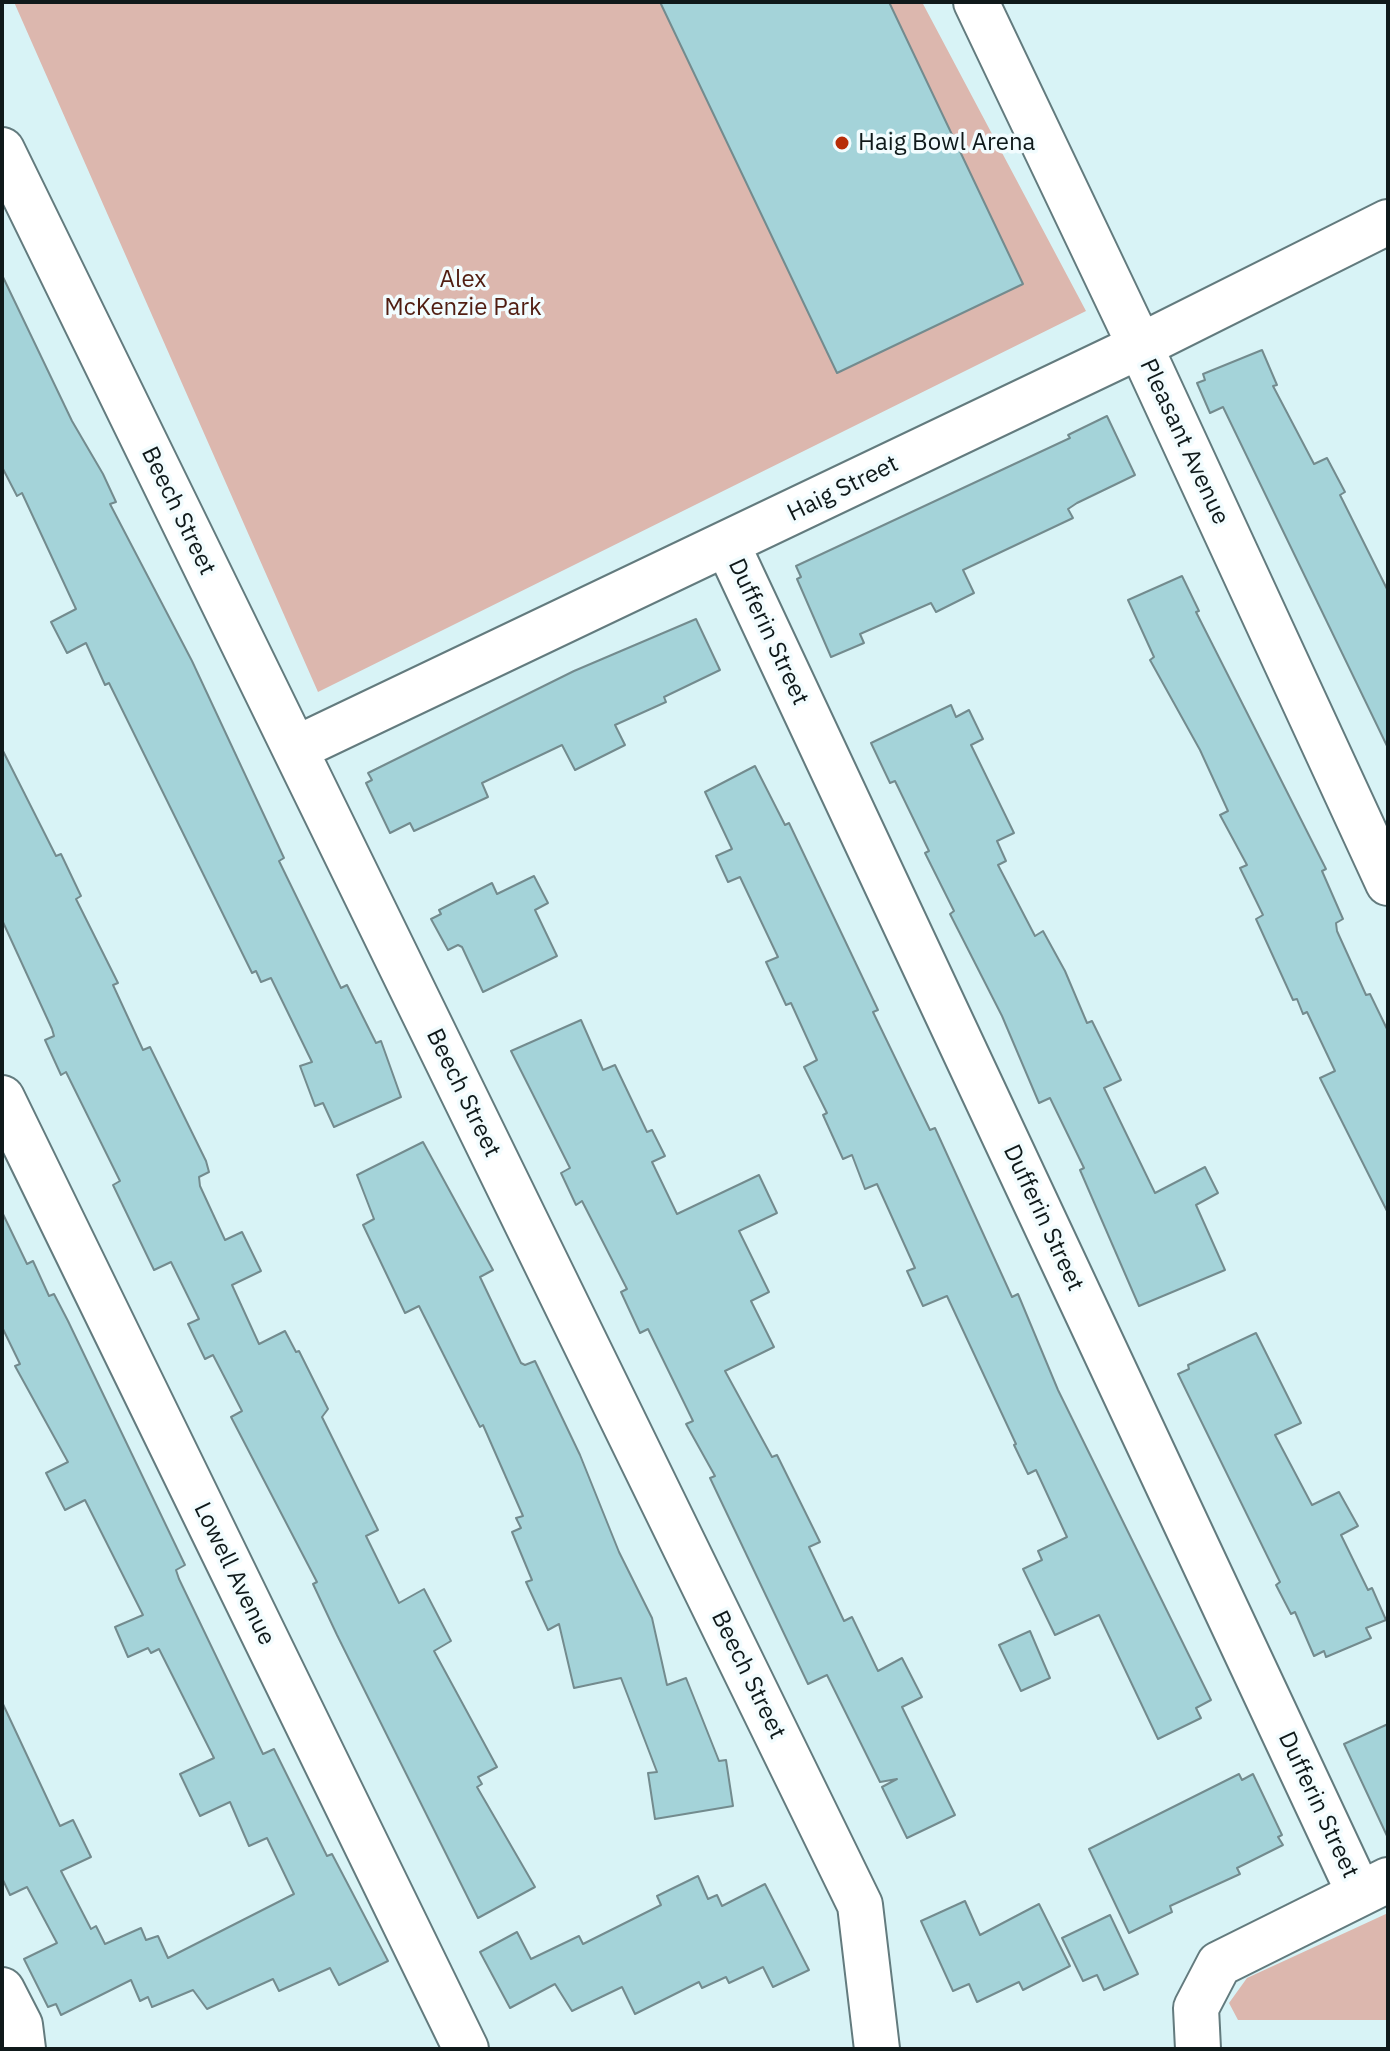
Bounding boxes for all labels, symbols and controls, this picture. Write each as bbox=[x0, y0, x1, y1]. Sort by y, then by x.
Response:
place label: Haig Bowl Arena bbox=[858, 129, 1035, 157]
marker: Haig Bowl Arena bbox=[833, 134, 851, 152]
park label: Alex McKenzie Park bbox=[384, 266, 542, 322]
street label: Pleasant Avenue bbox=[1133, 355, 1235, 529]
street label: Beech Street bbox=[135, 442, 221, 580]
street label: Haig Street bbox=[783, 450, 903, 528]
street label: Dufferin Street bbox=[721, 554, 815, 710]
street label: Beech Street bbox=[420, 1024, 506, 1162]
street label: Dufferin Street bbox=[996, 1140, 1090, 1296]
street label: Lowell Avenue bbox=[187, 1498, 281, 1650]
street label: Beech Street bbox=[705, 1606, 791, 1744]
street label: Dufferin Street bbox=[1271, 1727, 1365, 1883]

